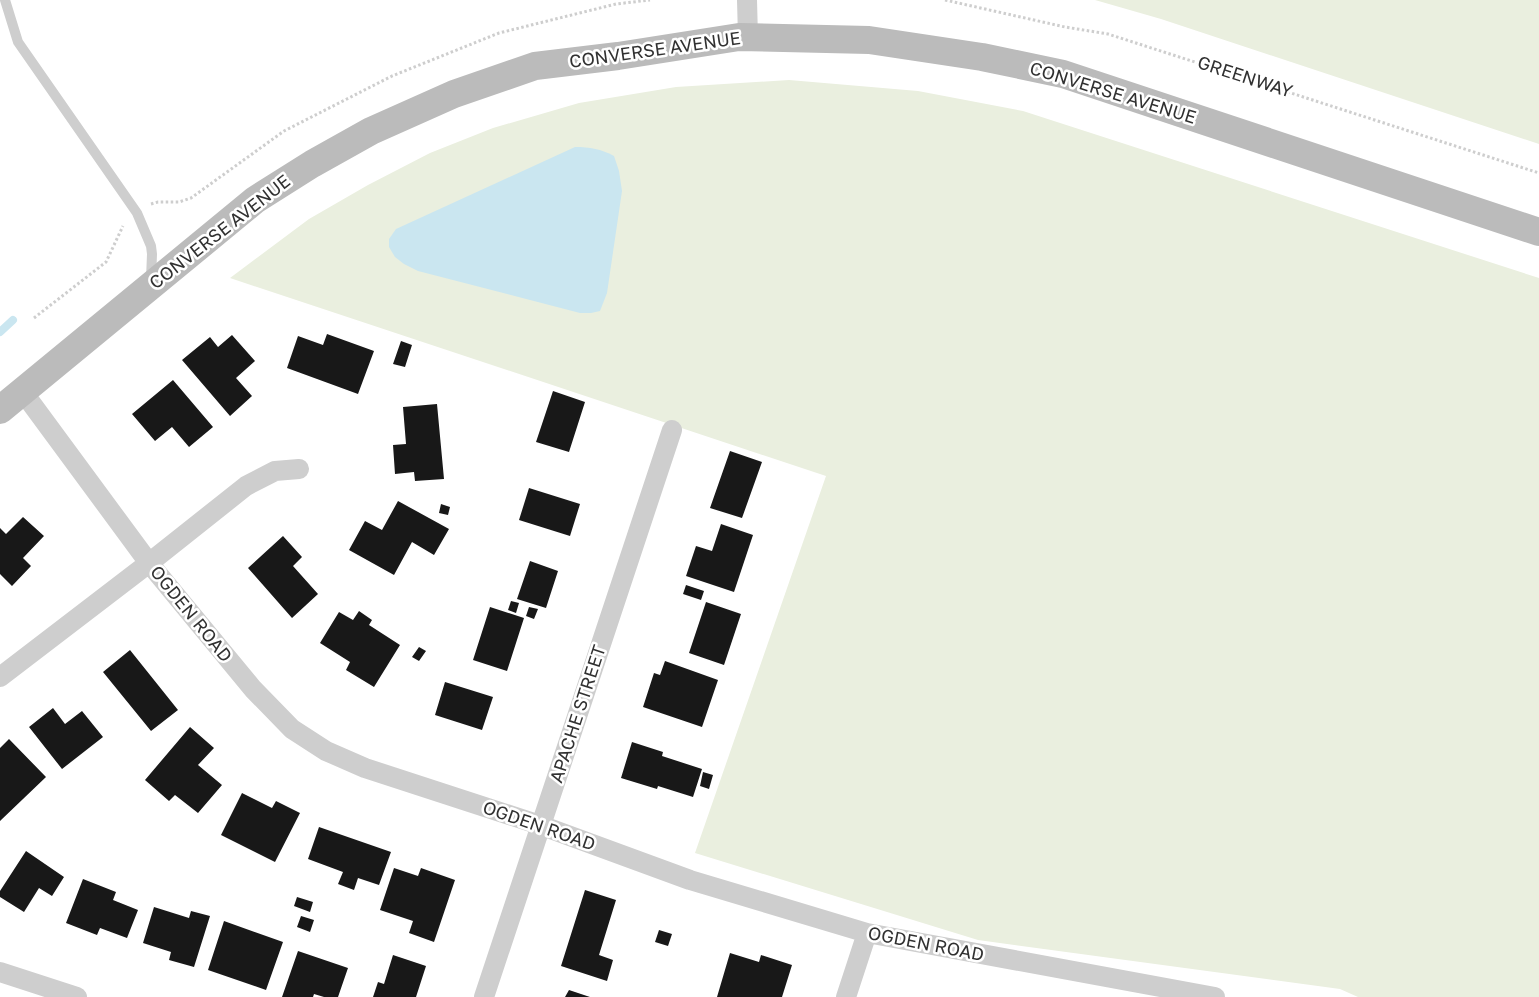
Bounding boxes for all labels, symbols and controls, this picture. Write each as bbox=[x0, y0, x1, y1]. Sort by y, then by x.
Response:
street label: CONVERSE AVENUE bbox=[568, 26, 742, 72]
street label: GREENWAY bbox=[1195, 50, 1296, 102]
street label: CONVERSE AVENUE bbox=[1027, 56, 1199, 128]
street label: CONVERSE AVENUE bbox=[145, 169, 294, 293]
street label: OGDEN ROAD bbox=[146, 561, 237, 666]
street label: APACHE STREET bbox=[544, 642, 610, 785]
street label: OGDEN ROAD bbox=[480, 796, 599, 855]
street label: OGDEN ROAD bbox=[866, 921, 986, 965]

